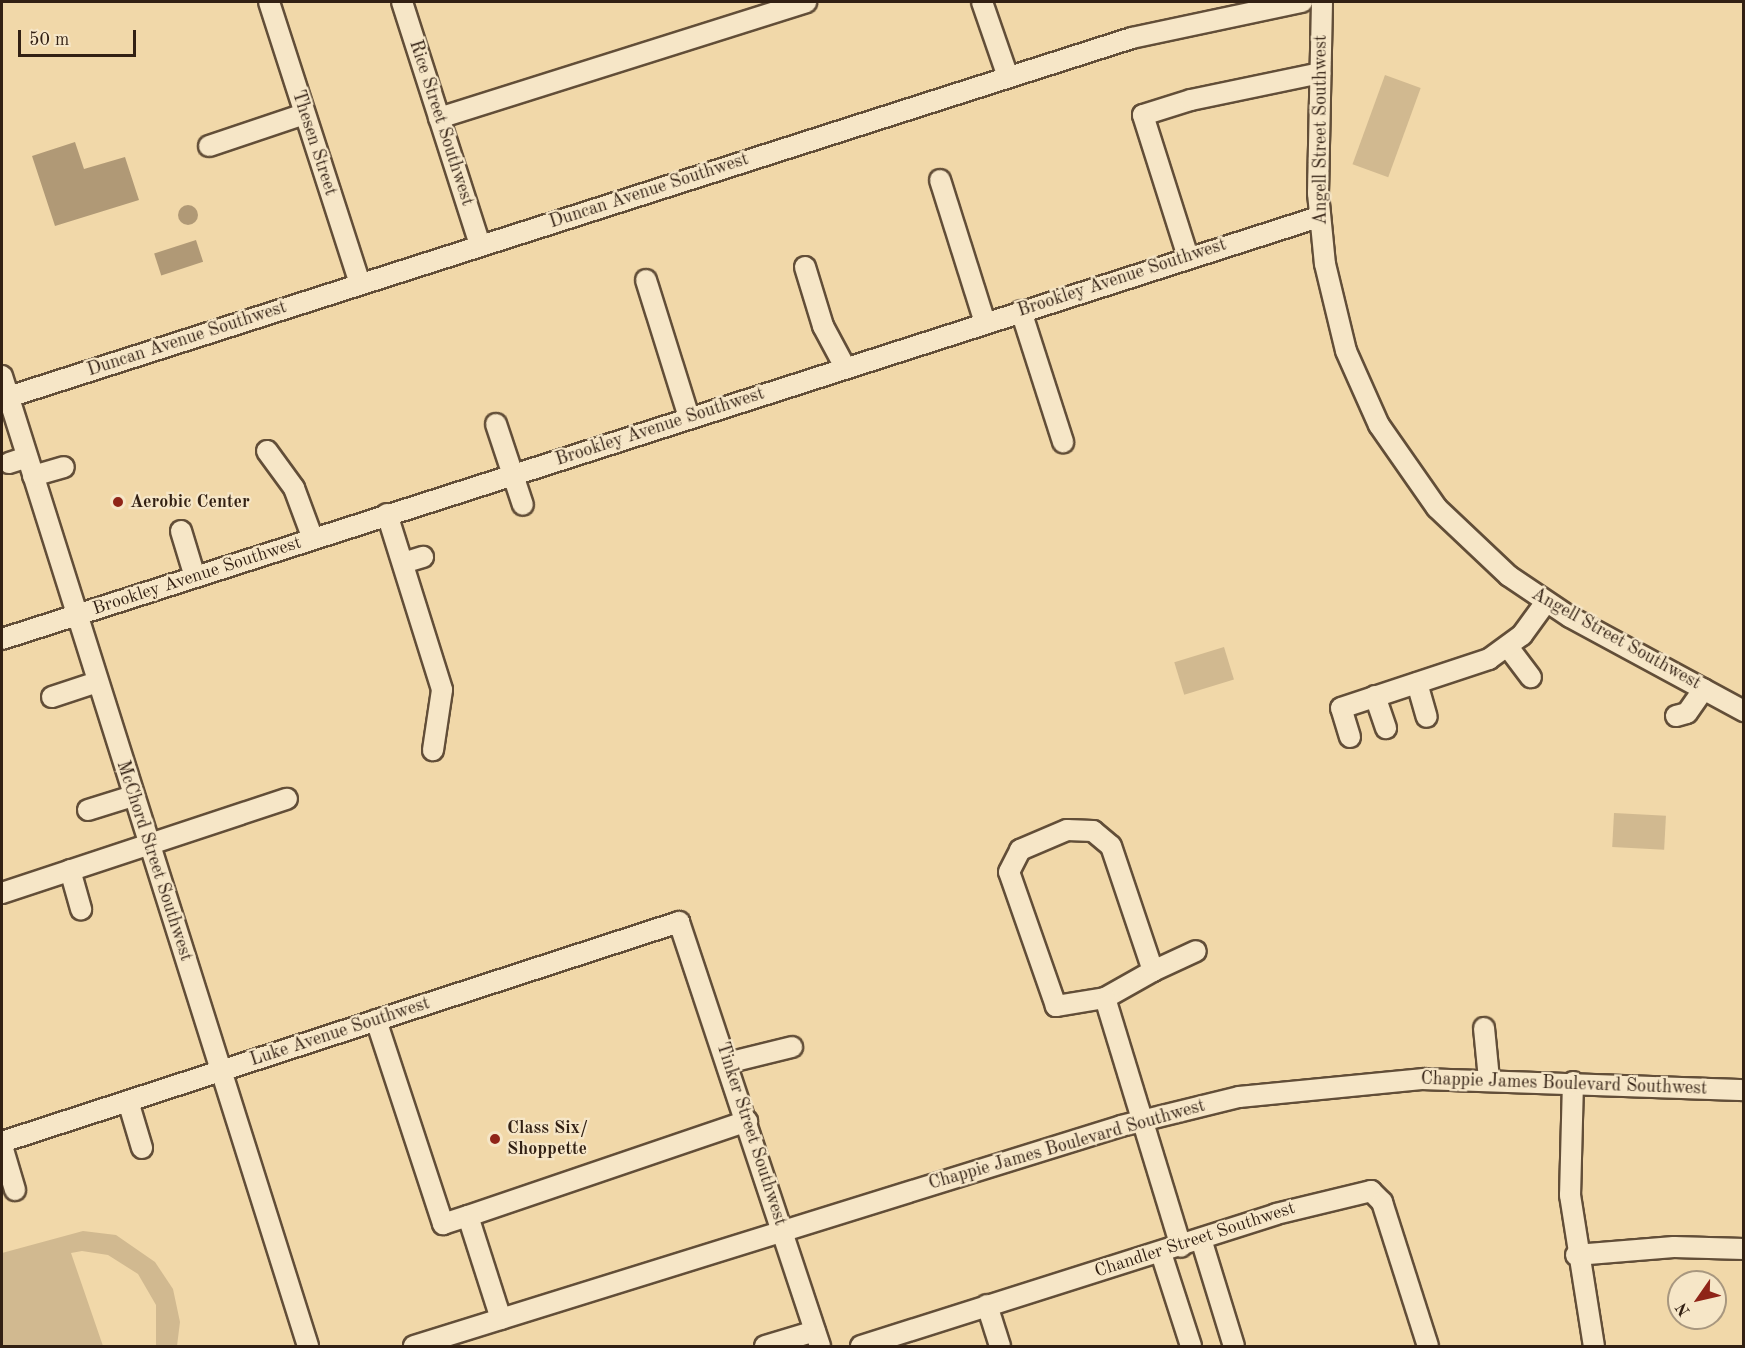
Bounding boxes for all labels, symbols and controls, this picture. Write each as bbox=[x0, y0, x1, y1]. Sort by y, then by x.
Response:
scale bar bbox=[21, 18, 140, 56]
text: 50 m bbox=[29, 31, 69, 49]
street label: Angell Street Southwest bbox=[1310, 35, 1332, 225]
street label: Rice Street Southwest bbox=[404, 37, 478, 209]
street label: Thesen Street bbox=[287, 88, 341, 198]
street label: Duncan Avenue Southwest bbox=[547, 149, 751, 233]
street label: Brookley Avenue Southwest bbox=[1015, 234, 1229, 322]
street label: Duncan Avenue Southwest bbox=[85, 297, 289, 381]
street label: Brookley Avenue Southwest bbox=[553, 383, 767, 471]
place label: Aerobic Center bbox=[130, 491, 250, 513]
marker: Aerobic Center bbox=[111, 495, 125, 509]
street label: Brookley Avenue Southwest bbox=[90, 532, 304, 620]
street label: Angell Street Southwest bbox=[1528, 583, 1704, 695]
street label: McChord Street Southwest bbox=[111, 758, 197, 964]
street label: Luke Avenue Southwest bbox=[247, 993, 433, 1071]
street label: Tinker Street Southwest bbox=[711, 1040, 791, 1228]
street label: Chappie James Boulevard Southwest bbox=[1420, 1068, 1708, 1100]
street label: Chappie James Boulevard Southwest bbox=[926, 1095, 1208, 1195]
place label: Class Six/ Shoppette bbox=[507, 1118, 588, 1160]
marker: Class Six/ Shoppette bbox=[488, 1132, 502, 1146]
street label: Chandler Street Southwest bbox=[1092, 1197, 1298, 1283]
north arrow bbox=[1667, 1270, 1727, 1330]
text: N bbox=[1674, 1299, 1694, 1318]

